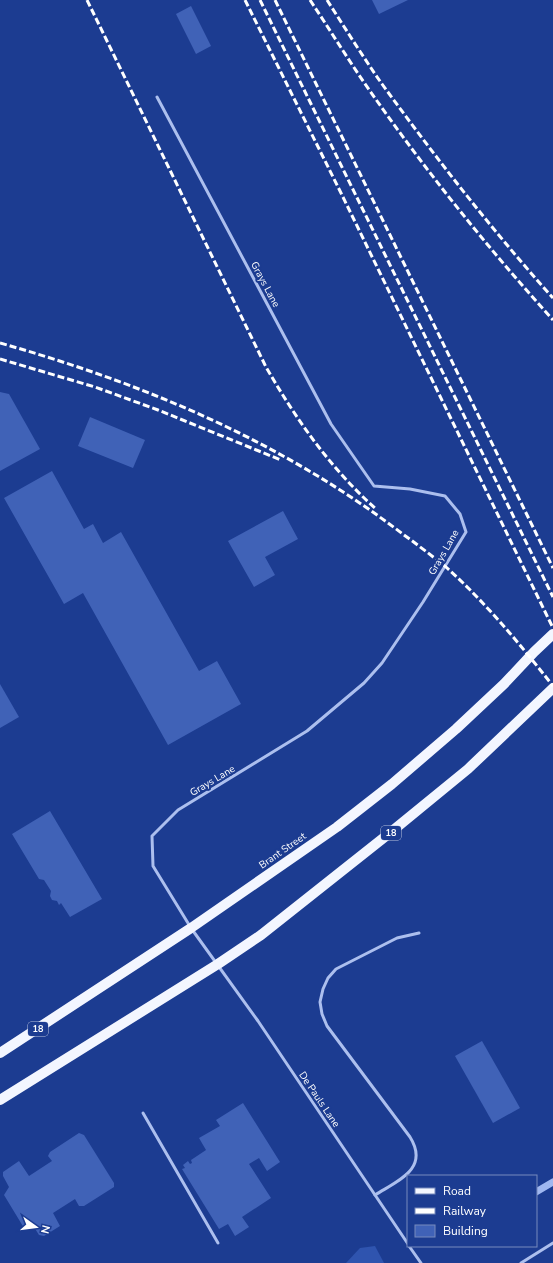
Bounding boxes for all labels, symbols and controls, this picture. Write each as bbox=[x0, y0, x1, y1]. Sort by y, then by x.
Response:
street label: Grays Lane bbox=[247, 259, 283, 310]
street label: Grays Lane bbox=[425, 527, 462, 578]
street label: Grays Lane bbox=[187, 762, 238, 800]
road number: 18 bbox=[381, 826, 401, 840]
street label: Brant Street bbox=[256, 829, 309, 872]
road number: 18 bbox=[28, 1022, 48, 1036]
street label: De Pauls Lane bbox=[295, 1069, 343, 1130]
legend bbox=[407, 1175, 537, 1247]
text: Road bbox=[443, 1183, 471, 1199]
text: Railway bbox=[443, 1203, 487, 1219]
north arrow bbox=[16, 1207, 56, 1247]
text: N bbox=[37, 1223, 53, 1235]
text: Building bbox=[443, 1223, 488, 1239]

